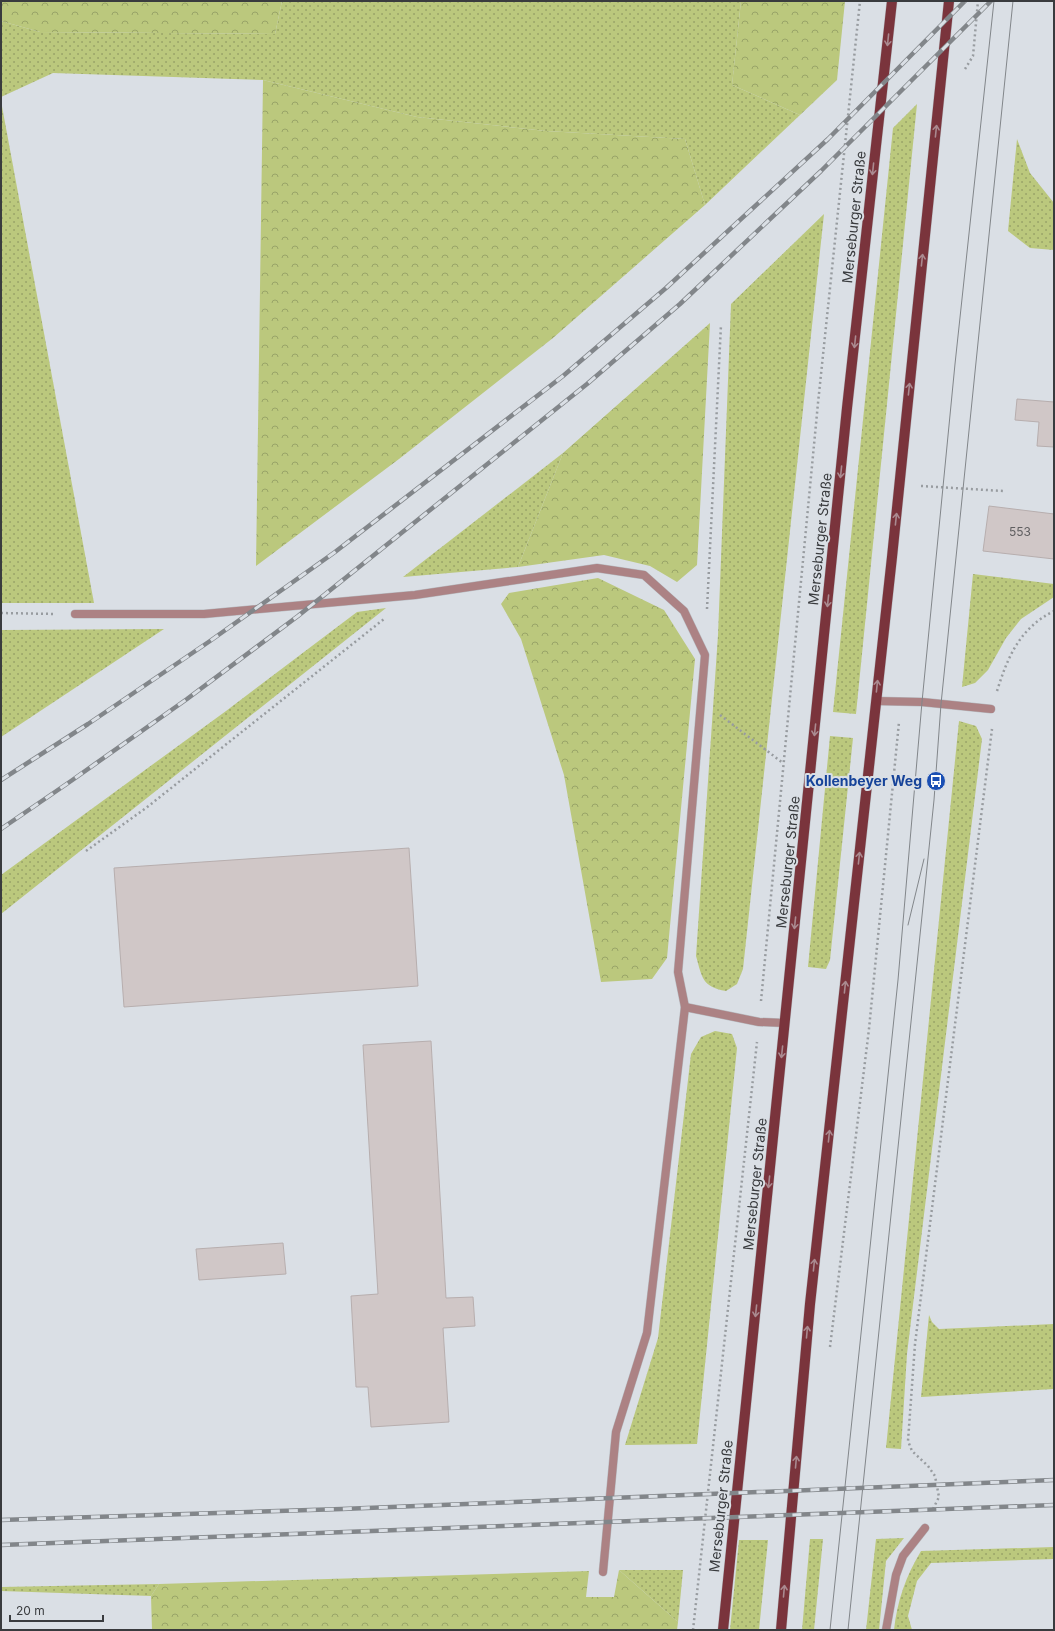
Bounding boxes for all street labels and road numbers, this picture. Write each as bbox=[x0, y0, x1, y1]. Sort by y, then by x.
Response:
street label: Merseburger Straße bbox=[838, 150, 869, 284]
street label: Merseburger Straße bbox=[804, 472, 835, 606]
street label: Merseburger Straße bbox=[772, 795, 803, 929]
street label: Merseburger Straße bbox=[739, 1117, 770, 1251]
street label: Merseburger Straße bbox=[705, 1439, 736, 1573]

